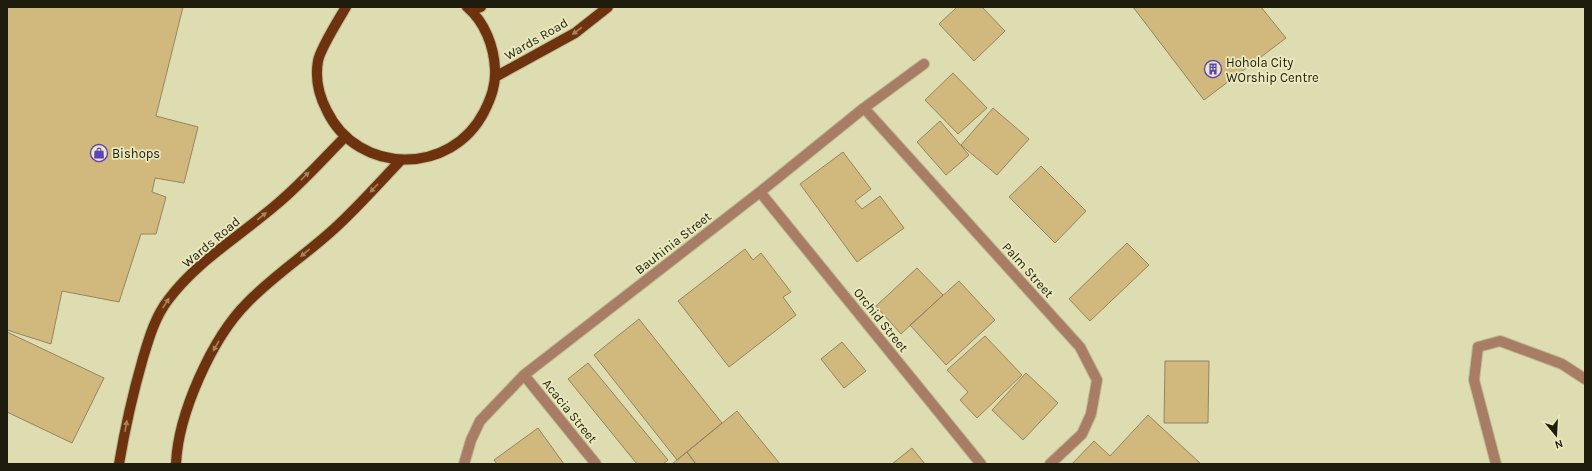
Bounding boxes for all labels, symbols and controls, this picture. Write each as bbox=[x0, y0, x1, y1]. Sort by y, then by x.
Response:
street label: Wards Road bbox=[502, 15, 570, 63]
one-way arrow bbox=[572, 27, 582, 35]
place label: Hohola City WOrship Centre bbox=[1226, 55, 1319, 85]
building icon: Hohola City WOrship Centre bbox=[1203, 59, 1223, 79]
shop icon: Bishops bbox=[89, 143, 109, 163]
place label: Bishops bbox=[112, 146, 160, 161]
one-way arrow bbox=[300, 171, 310, 181]
one-way arrow bbox=[369, 183, 378, 193]
street label: Bauhinia Street bbox=[632, 209, 714, 277]
one-way arrow bbox=[257, 212, 268, 220]
street label: Wards Road bbox=[179, 214, 243, 270]
street label: Palm Street bbox=[999, 239, 1057, 301]
one-way arrow bbox=[299, 248, 310, 257]
street label: Orchid Street bbox=[851, 285, 911, 355]
one-way arrow bbox=[163, 297, 170, 309]
one-way arrow bbox=[212, 340, 219, 352]
street label: Acacia Street bbox=[540, 376, 600, 446]
north arrow bbox=[1536, 415, 1576, 455]
one-way arrow bbox=[123, 419, 129, 432]
text: N bbox=[1553, 437, 1565, 451]

